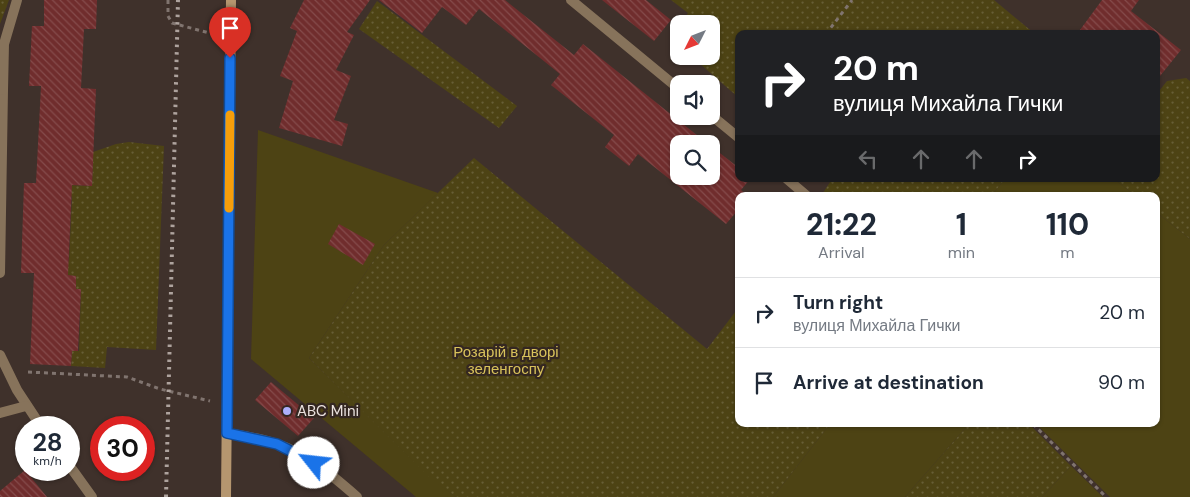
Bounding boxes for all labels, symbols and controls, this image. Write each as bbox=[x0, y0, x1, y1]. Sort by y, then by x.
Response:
pin bbox=[209, 7, 251, 58]
icon: arrive bbox=[216, 14, 244, 42]
north arrow bbox=[670, 15, 720, 65]
map controls bbox=[670, 15, 720, 185]
text: 20 m bbox=[833, 45, 919, 91]
icon: right bbox=[750, 50, 815, 115]
button: sound bbox=[670, 75, 720, 125]
text: вулиця Михайла Гички bbox=[833, 89, 1063, 118]
button: search bbox=[670, 135, 720, 185]
icon: left bbox=[854, 145, 882, 173]
icon: ahead bbox=[907, 145, 935, 173]
icon: ahead bbox=[960, 145, 988, 173]
icon: right bbox=[1013, 145, 1041, 173]
text: 21:22 bbox=[806, 205, 877, 244]
text: 1 bbox=[956, 205, 967, 244]
text: 110 bbox=[1046, 205, 1089, 244]
text: Arrival bbox=[818, 242, 865, 263]
text: min bbox=[948, 242, 975, 263]
text: m bbox=[1060, 242, 1075, 263]
text: Turn right bbox=[793, 290, 883, 315]
icon: right bbox=[750, 299, 778, 327]
text: 20 m bbox=[1099, 300, 1145, 325]
text: вулиця Михайла Гички bbox=[793, 315, 961, 336]
park label: Розарій в дворі зеленгоспу bbox=[453, 342, 559, 379]
icon: arrive bbox=[750, 369, 778, 397]
text: Arrive at destination bbox=[793, 370, 984, 395]
text: 90 m bbox=[1098, 370, 1145, 395]
place label: ABC Mini bbox=[297, 401, 359, 421]
marker: ABC Mini bbox=[281, 405, 293, 417]
speed limit sign: 30 bbox=[90, 416, 155, 481]
text: 28 bbox=[32, 426, 63, 459]
position arrow bbox=[287, 436, 339, 488]
text: km/h bbox=[33, 453, 62, 469]

